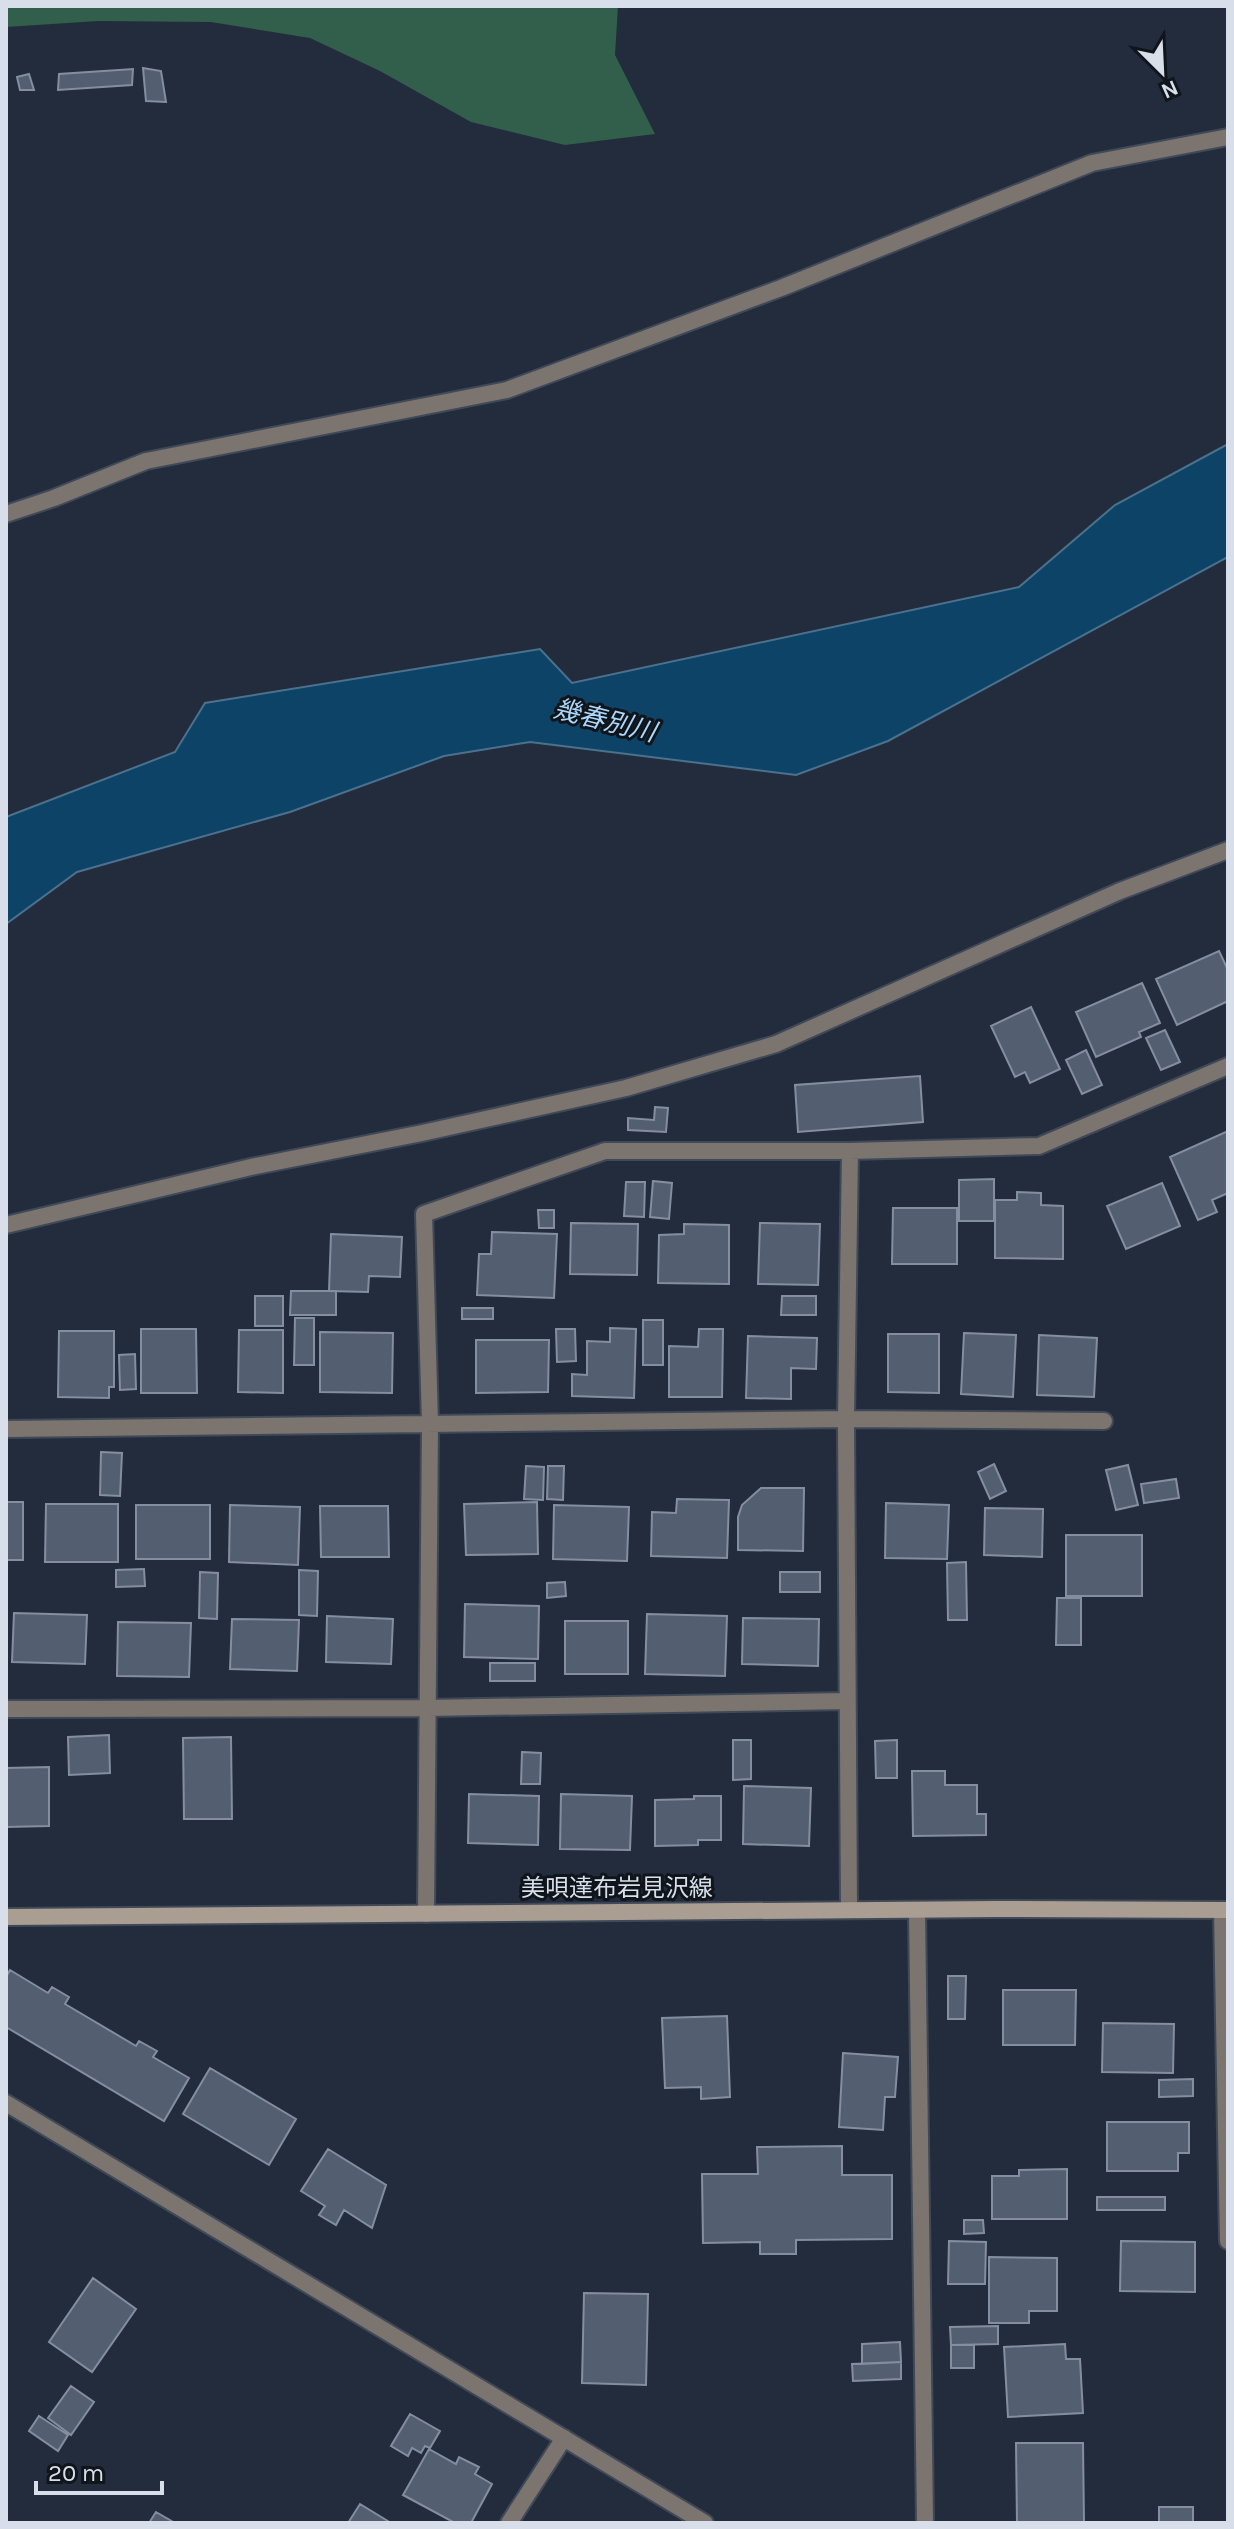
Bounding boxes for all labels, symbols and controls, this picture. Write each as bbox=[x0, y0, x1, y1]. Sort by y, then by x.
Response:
north arrow bbox=[1122, 32, 1202, 112]
text: N bbox=[1157, 74, 1182, 104]
water label: 幾春別川 bbox=[551, 693, 662, 749]
street label: 美唄達布岩見沢線 bbox=[521, 1874, 713, 1902]
scale bar bbox=[36, 2445, 162, 2495]
text: 20 m bbox=[48, 2459, 104, 2487]

